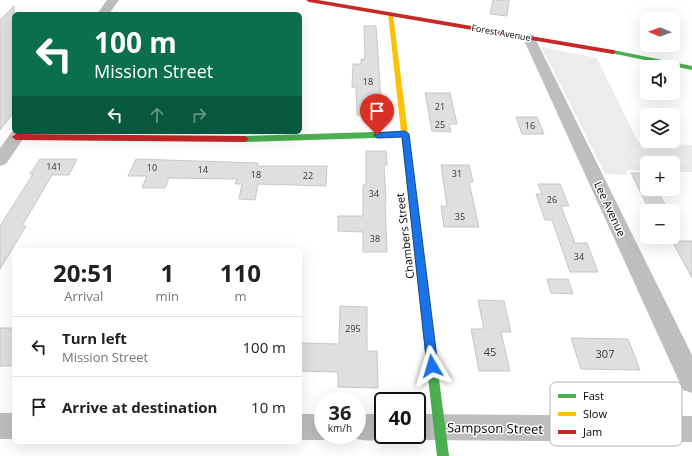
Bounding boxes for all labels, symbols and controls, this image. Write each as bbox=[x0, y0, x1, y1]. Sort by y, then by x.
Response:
north arrow bbox=[640, 12, 680, 52]
map controls bbox=[640, 12, 680, 244]
street label: Forest Avenue bbox=[470, 21, 532, 44]
text: 100 m bbox=[94, 23, 177, 61]
icon: left bbox=[28, 28, 80, 80]
text: Mission Street bbox=[94, 59, 213, 83]
button: sound bbox=[640, 60, 680, 100]
house number: 18 bbox=[363, 75, 373, 88]
pin bbox=[360, 94, 394, 135]
icon: arrive bbox=[366, 100, 388, 122]
house number: 21 bbox=[435, 100, 445, 113]
icon: left bbox=[104, 104, 126, 126]
icon: ahead bbox=[146, 104, 168, 126]
icon: right bbox=[188, 104, 210, 126]
button: layers bbox=[640, 108, 680, 148]
house number: 25 bbox=[435, 118, 445, 131]
house number: 16 bbox=[525, 119, 535, 132]
button: + bbox=[640, 156, 680, 196]
house number: 141 bbox=[46, 160, 62, 173]
house number: 10 bbox=[147, 161, 157, 174]
house number: 14 bbox=[198, 163, 208, 176]
house number: 31 bbox=[452, 167, 462, 180]
house number: 18 bbox=[251, 168, 261, 181]
house number: 22 bbox=[303, 169, 313, 182]
street label: Lee Avenue bbox=[591, 179, 630, 239]
house number: 34 bbox=[369, 187, 379, 200]
street label: Chambers Street bbox=[392, 192, 417, 280]
house number: 26 bbox=[547, 193, 557, 206]
button: − bbox=[640, 204, 680, 244]
house number: 35 bbox=[455, 210, 465, 223]
house number: 38 bbox=[370, 232, 380, 245]
house number: 34 bbox=[574, 250, 584, 263]
text: 20:51 bbox=[53, 256, 115, 289]
text: 1 bbox=[160, 256, 174, 289]
text: 110 bbox=[220, 256, 261, 289]
text: Arrival bbox=[64, 287, 103, 305]
text: min bbox=[156, 287, 179, 305]
text: m bbox=[234, 287, 246, 305]
house number: 295 bbox=[345, 322, 361, 335]
text: Turn left bbox=[62, 328, 127, 348]
icon: left bbox=[28, 336, 50, 358]
text: 100 m bbox=[242, 337, 286, 357]
house number: 45 bbox=[484, 344, 496, 359]
position arrow bbox=[411, 345, 453, 387]
house number: 307 bbox=[596, 346, 614, 361]
text: Mission Street bbox=[62, 348, 148, 366]
legend bbox=[550, 382, 682, 446]
text: Fast bbox=[583, 388, 604, 403]
speed limit sign: 40 bbox=[374, 392, 426, 444]
icon: arrive bbox=[28, 396, 50, 418]
text: Arrive at destination bbox=[62, 397, 217, 417]
text: 10 m bbox=[251, 397, 286, 417]
text: 36 bbox=[329, 399, 351, 426]
text: Slow bbox=[583, 406, 607, 421]
street label: Sampson Street bbox=[447, 418, 544, 438]
text: km/h bbox=[328, 421, 352, 435]
text: Jam bbox=[582, 424, 602, 439]

